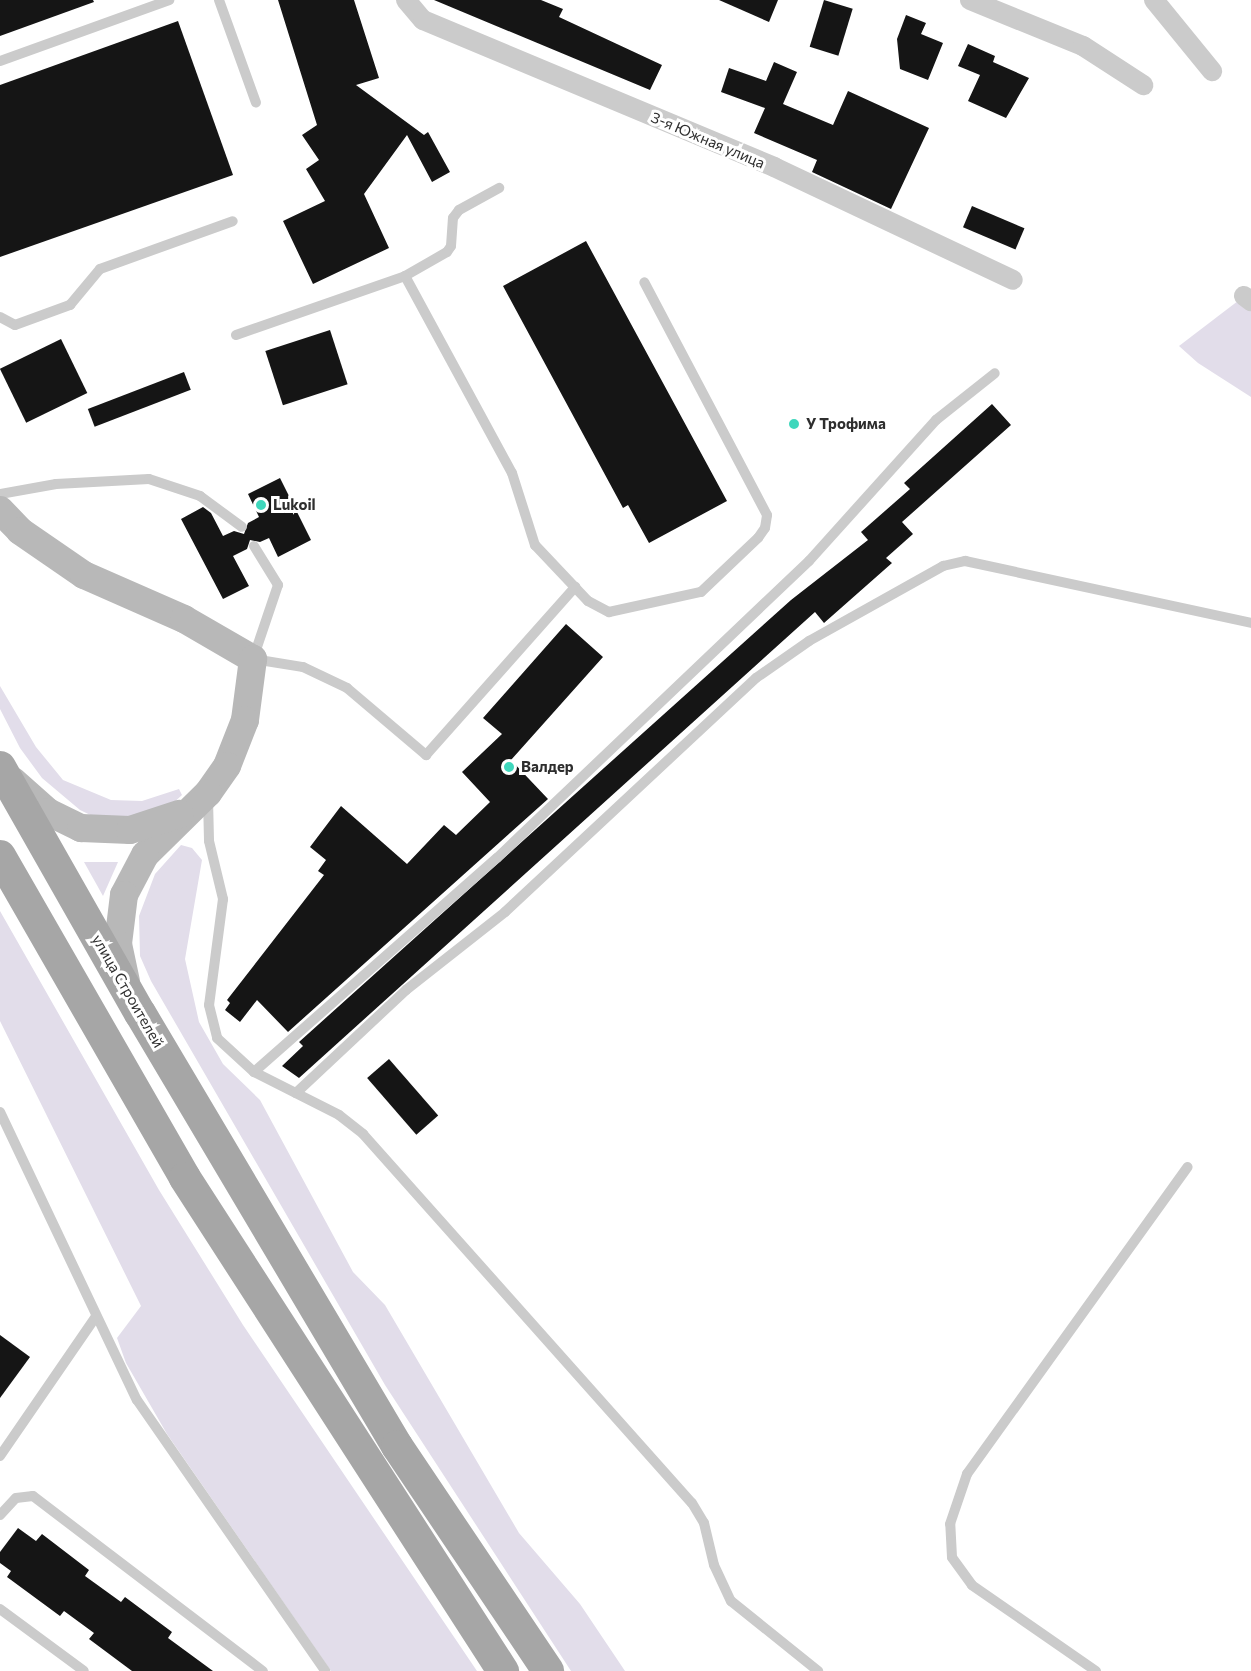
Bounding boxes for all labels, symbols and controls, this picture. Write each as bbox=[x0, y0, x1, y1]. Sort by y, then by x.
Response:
street label: 3-я Южная улица bbox=[648, 108, 768, 172]
place label: У Трофима bbox=[806, 415, 886, 433]
marker: У Трофима bbox=[787, 417, 801, 431]
place label: Lukoil bbox=[273, 496, 316, 514]
marker: Lukoil bbox=[254, 498, 268, 512]
place label: Валдер bbox=[521, 758, 574, 776]
marker: Валдер bbox=[502, 760, 516, 774]
street label: улица Строителей bbox=[88, 931, 168, 1051]

